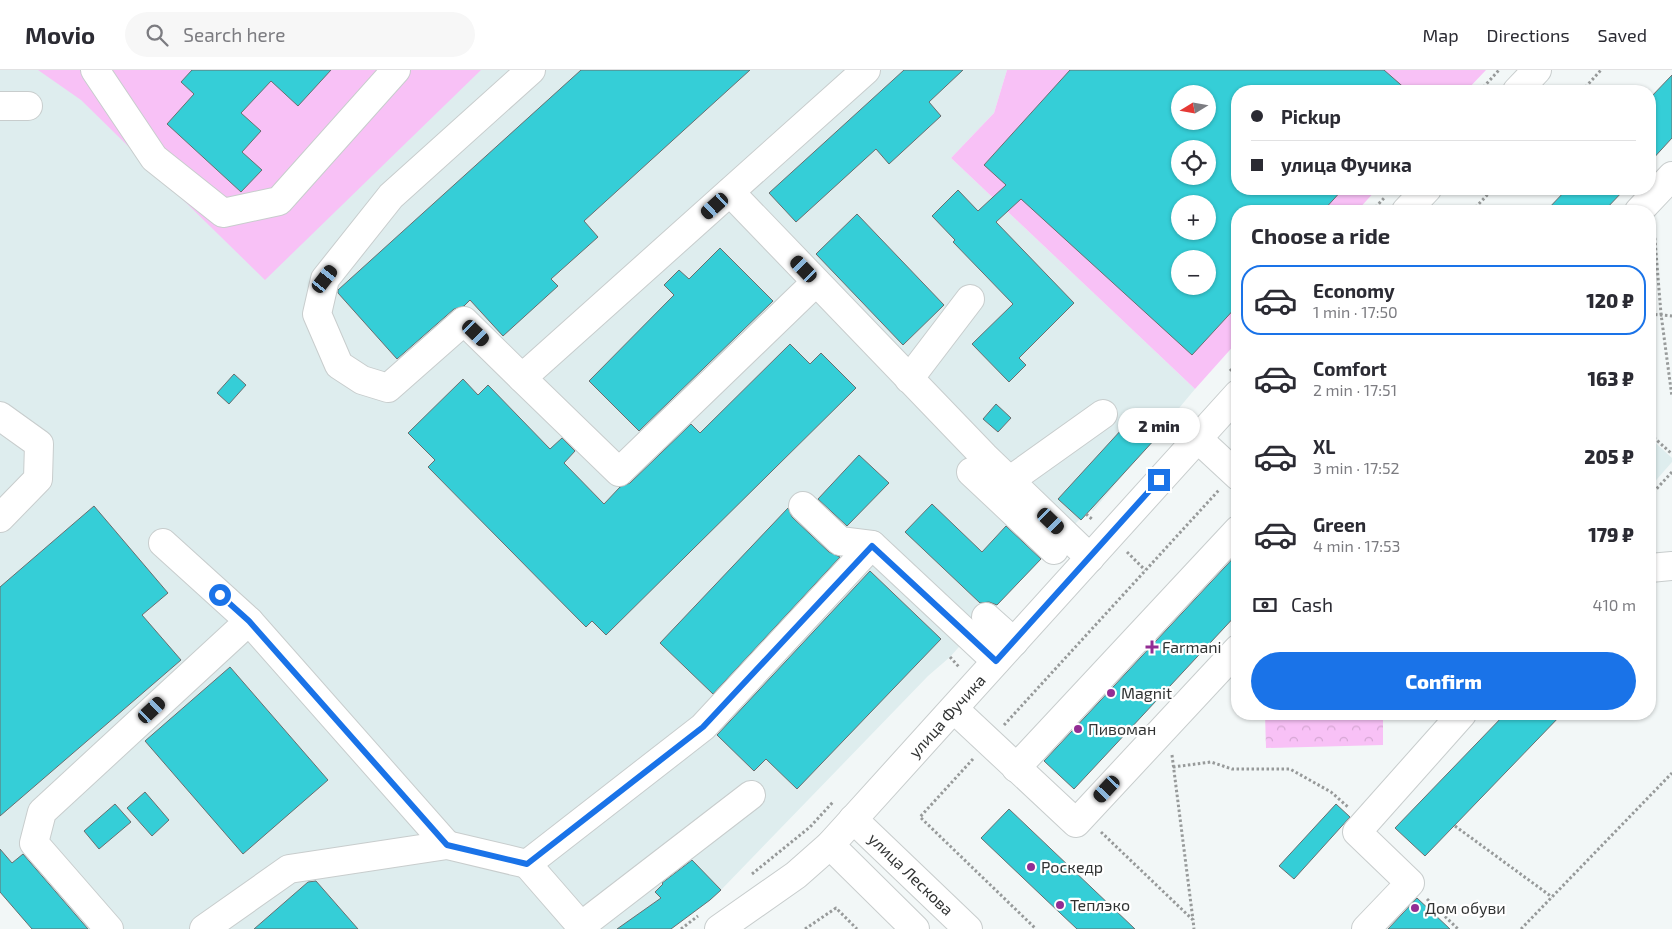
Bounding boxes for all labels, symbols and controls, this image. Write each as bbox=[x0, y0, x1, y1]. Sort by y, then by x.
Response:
search box bbox=[125, 12, 475, 57]
text: Movio bbox=[25, 20, 95, 49]
icon: search bbox=[143, 21, 171, 49]
text: Search here bbox=[183, 23, 285, 46]
text: Map bbox=[1422, 24, 1459, 46]
text: Directions bbox=[1487, 24, 1570, 46]
text: Saved bbox=[1598, 24, 1647, 46]
north arrow bbox=[1171, 85, 1216, 130]
map controls bbox=[1171, 85, 1216, 295]
text: Pickup bbox=[1281, 105, 1341, 128]
button: locate bbox=[1171, 140, 1216, 185]
text: улица Фучика bbox=[1281, 153, 1412, 176]
car bbox=[698, 190, 731, 222]
button: + bbox=[1171, 195, 1216, 240]
text: Choose a ride bbox=[1251, 222, 1390, 248]
button: − bbox=[1171, 250, 1216, 295]
car bbox=[788, 253, 819, 285]
car bbox=[309, 263, 340, 295]
icon: car bbox=[1253, 278, 1298, 323]
text: Economy bbox=[1313, 279, 1395, 302]
text: 120 ₽ bbox=[1586, 289, 1634, 312]
text: 1 min · 17:50 bbox=[1313, 302, 1398, 321]
car bbox=[459, 317, 492, 349]
icon: car bbox=[1253, 356, 1298, 401]
text: Comfort bbox=[1313, 357, 1387, 380]
text: 163 ₽ bbox=[1587, 367, 1634, 390]
text: 2 min · 17:51 bbox=[1313, 380, 1397, 399]
callout: 2 min bbox=[1118, 408, 1200, 442]
text: 2 min bbox=[1138, 416, 1180, 435]
icon: car bbox=[1253, 434, 1298, 479]
text: XL bbox=[1313, 435, 1335, 458]
text: 205 ₽ bbox=[1584, 445, 1634, 468]
text: 3 min · 17:52 bbox=[1313, 458, 1400, 477]
route end bbox=[1148, 469, 1170, 491]
car bbox=[1035, 505, 1067, 537]
icon: car bbox=[1253, 512, 1298, 557]
text: Green bbox=[1313, 513, 1366, 536]
text: 179 ₽ bbox=[1588, 523, 1634, 546]
text: 4 min · 17:53 bbox=[1313, 536, 1400, 555]
route start bbox=[209, 584, 231, 606]
icon: cash bbox=[1251, 591, 1279, 619]
text: Cash bbox=[1291, 593, 1333, 616]
text: 410 m bbox=[1593, 595, 1636, 614]
place label: Farmani bbox=[1162, 637, 1222, 656]
marker: Farmani bbox=[1146, 641, 1158, 653]
button: Confirm bbox=[1251, 652, 1636, 710]
street label: улица Фучика bbox=[904, 670, 990, 762]
place label: Magnit bbox=[1121, 683, 1172, 702]
marker: Magnit bbox=[1105, 687, 1117, 699]
car bbox=[135, 694, 168, 726]
place label: Пивоман bbox=[1088, 719, 1156, 738]
marker: Пивоман bbox=[1072, 723, 1084, 735]
car bbox=[1091, 773, 1122, 805]
street label: улица Лескова bbox=[864, 828, 958, 920]
place label: Роскедр bbox=[1041, 857, 1103, 876]
marker: Роскедр bbox=[1025, 861, 1037, 873]
place label: Теплэко bbox=[1070, 895, 1130, 914]
place label: Дом обуви bbox=[1425, 898, 1506, 918]
marker: Теплэко bbox=[1054, 899, 1066, 911]
marker: Дом обуви bbox=[1409, 902, 1421, 914]

